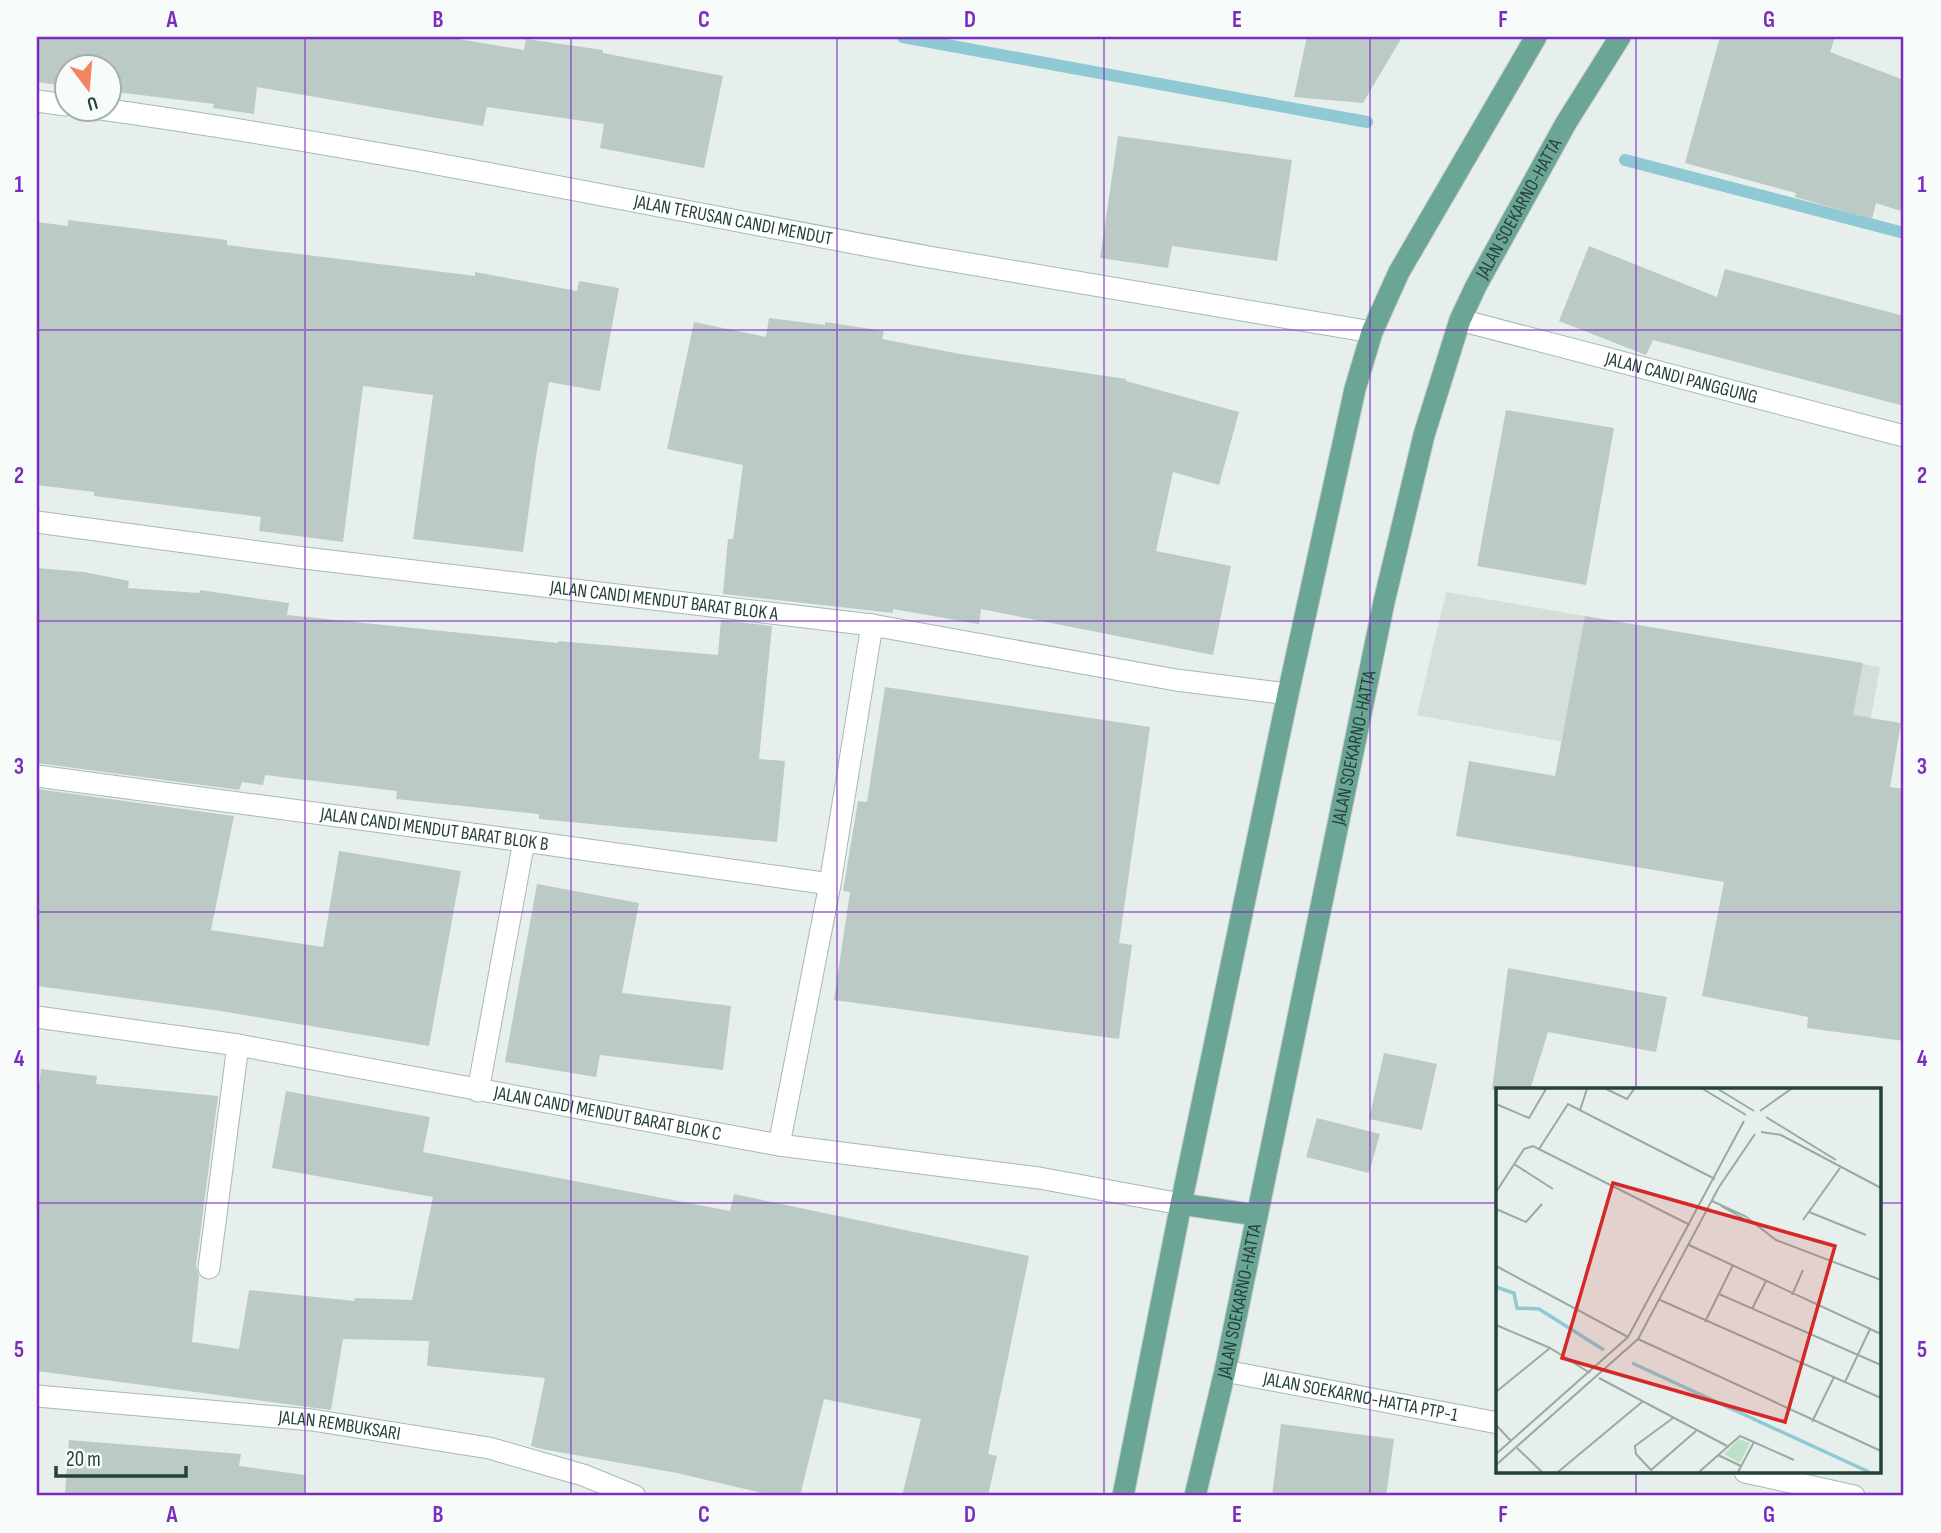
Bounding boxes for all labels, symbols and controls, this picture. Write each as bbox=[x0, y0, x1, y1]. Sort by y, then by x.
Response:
text: A bbox=[166, 6, 179, 34]
text: B bbox=[433, 6, 444, 34]
text: C bbox=[698, 6, 710, 34]
text: D bbox=[964, 6, 976, 34]
text: E bbox=[1232, 6, 1242, 34]
text: F bbox=[1498, 6, 1508, 34]
text: G bbox=[1763, 6, 1775, 34]
north arrow bbox=[52, 52, 122, 122]
text: U bbox=[84, 90, 100, 115]
street label: JALAN SOEKARNO-HATTA bbox=[1470, 134, 1567, 284]
text: 1 bbox=[14, 171, 24, 199]
text: 1 bbox=[1917, 171, 1927, 199]
street label: JALAN TERUSAN CANDI MENDUT bbox=[631, 190, 835, 250]
street label: JALAN CANDI PANGGUNG bbox=[1602, 347, 1760, 409]
text: 2 bbox=[14, 462, 24, 490]
text: 2 bbox=[1917, 462, 1927, 490]
street label: JALAN CANDI MENDUT BARAT BLOK A bbox=[548, 575, 780, 625]
street label: JALAN SOEKARNO-HATTA bbox=[1327, 668, 1381, 828]
text: 3 bbox=[14, 753, 24, 781]
text: 3 bbox=[1917, 753, 1927, 781]
street label: JALAN CANDI MENDUT BARAT BLOK B bbox=[318, 802, 550, 856]
text: 4 bbox=[14, 1045, 25, 1073]
text: 4 bbox=[1917, 1045, 1928, 1073]
street label: JALAN CANDI MENDUT BARAT BLOK C bbox=[491, 1081, 723, 1146]
inset map bbox=[1496, 1088, 1882, 1474]
street label: JALAN SOEKARNO-HATTA bbox=[1212, 1221, 1267, 1382]
text: 5 bbox=[14, 1336, 24, 1364]
text: 5 bbox=[1917, 1336, 1927, 1364]
street label: JALAN SOEKARNO-HATTA PTP-1 bbox=[1260, 1367, 1460, 1427]
street label: JALAN REMBUKSARI bbox=[276, 1406, 402, 1445]
scale bar bbox=[56, 1435, 186, 1479]
text: 20 m bbox=[66, 1447, 101, 1472]
text: A bbox=[166, 1501, 179, 1529]
text: B bbox=[433, 1501, 444, 1529]
text: C bbox=[698, 1501, 710, 1529]
text: D bbox=[964, 1501, 976, 1529]
text: E bbox=[1232, 1501, 1242, 1529]
text: F bbox=[1498, 1501, 1508, 1529]
text: G bbox=[1763, 1501, 1775, 1529]

